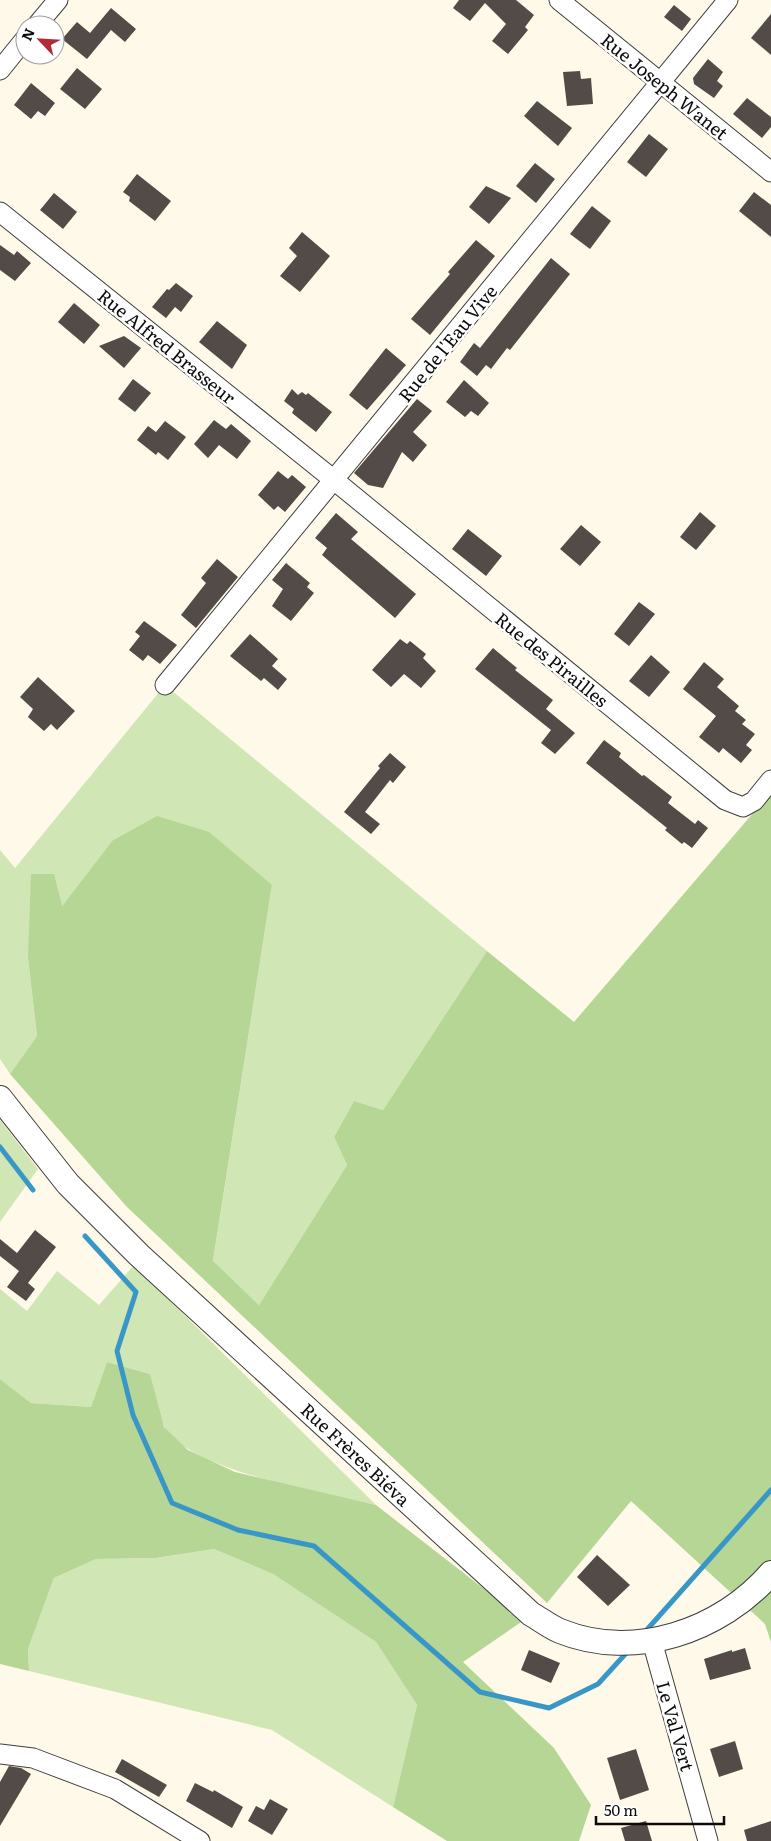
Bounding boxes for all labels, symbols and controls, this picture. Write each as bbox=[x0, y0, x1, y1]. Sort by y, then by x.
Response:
north arrow bbox=[15, 15, 65, 65]
text: N bbox=[16, 24, 39, 44]
street label: Rue Joseph Wanet bbox=[596, 26, 735, 146]
street label: Rue de l'Eau Vive bbox=[391, 278, 503, 408]
street label: Rue Alfred Brasseur bbox=[92, 282, 242, 410]
street label: Rue des Pirailles bbox=[490, 605, 614, 713]
street label: Rue Frères Biéva bbox=[295, 1396, 417, 1512]
street label: Le Val Vert bbox=[650, 1678, 702, 1775]
scale bar bbox=[596, 1794, 724, 1826]
text: 50 m bbox=[604, 1798, 638, 1821]

